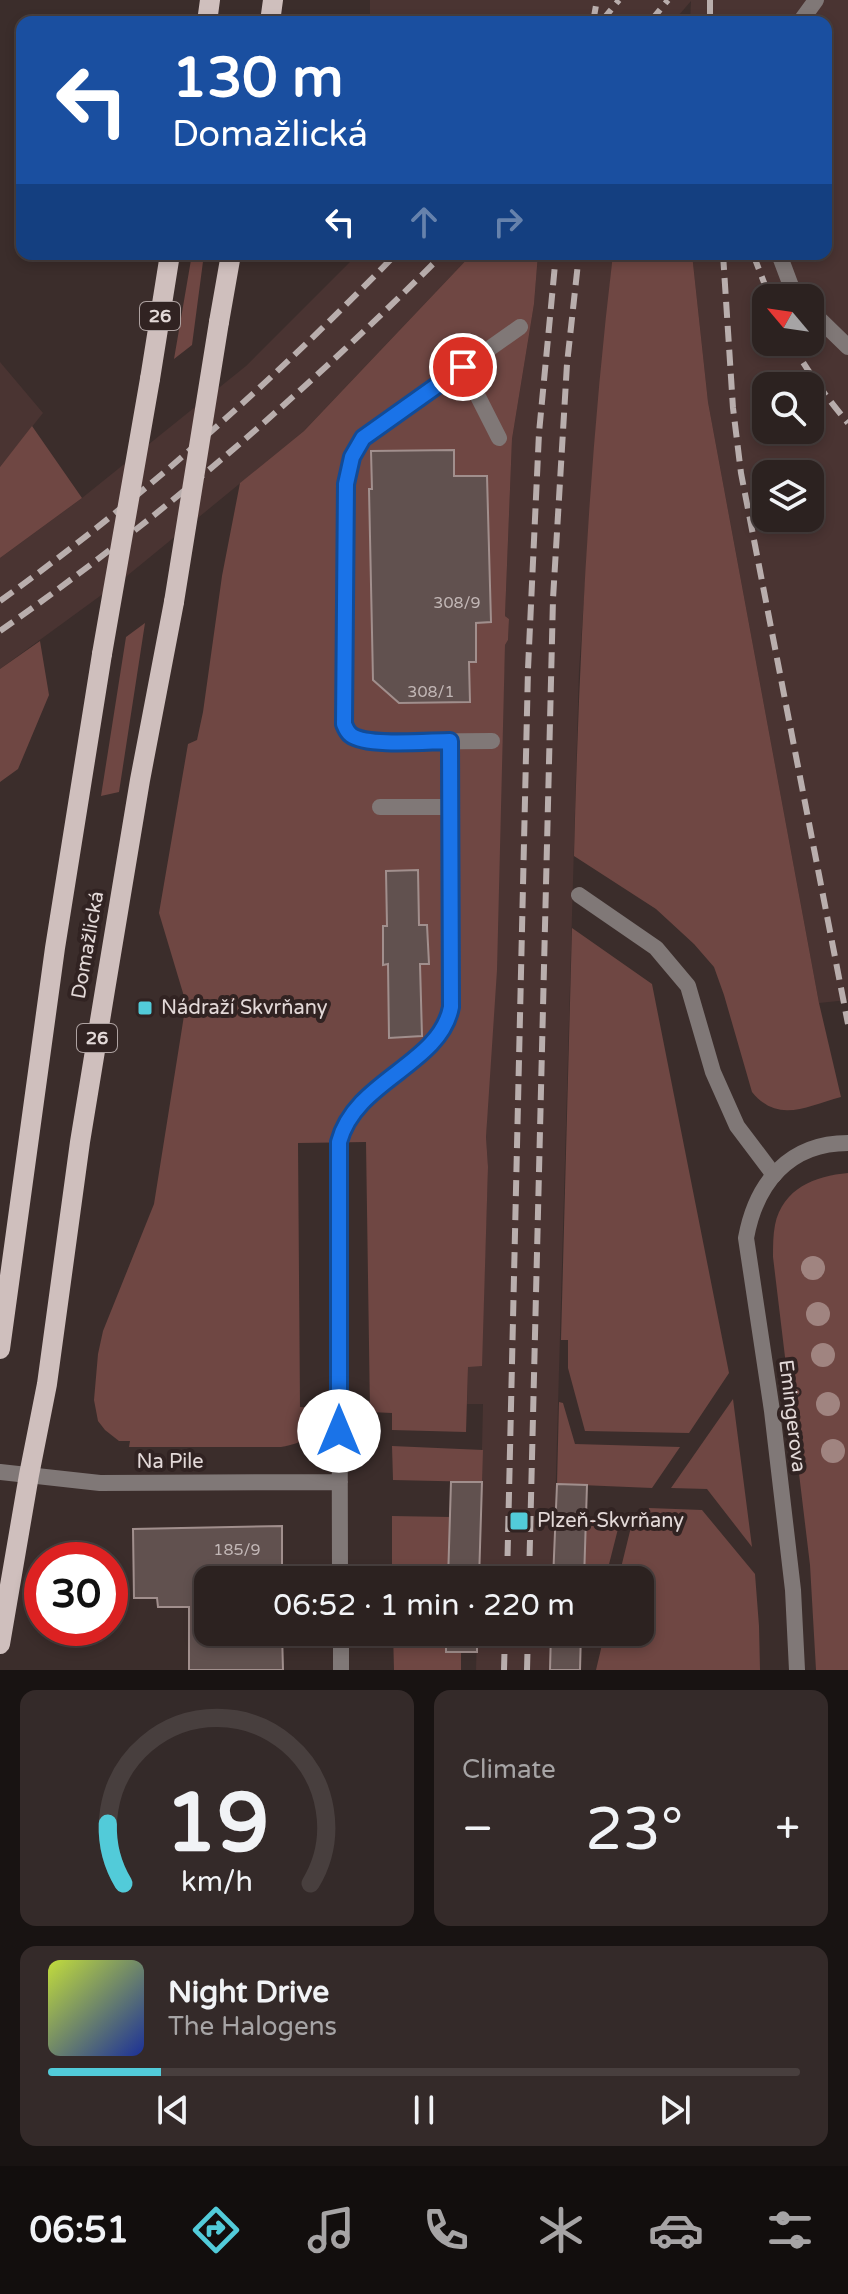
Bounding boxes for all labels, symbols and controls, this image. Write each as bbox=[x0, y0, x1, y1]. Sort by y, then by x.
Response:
text: 130 m bbox=[172, 45, 343, 112]
icon: left bbox=[40, 48, 144, 152]
text: Domažlická bbox=[172, 113, 368, 156]
icon: left bbox=[318, 200, 362, 244]
icon: ahead bbox=[402, 200, 446, 244]
icon: right bbox=[486, 200, 530, 244]
north arrow bbox=[752, 284, 824, 356]
map controls bbox=[752, 284, 824, 532]
road number: 26 bbox=[140, 302, 180, 330]
pin bbox=[429, 333, 497, 401]
icon: arrive bbox=[441, 345, 485, 389]
button: search bbox=[752, 372, 824, 444]
button: layers bbox=[752, 460, 824, 532]
house number: 308/9 bbox=[433, 593, 481, 613]
house number: 308/1 bbox=[407, 682, 455, 702]
street label: Domažlická bbox=[67, 889, 109, 1001]
place label: Nádraží Skvrňany bbox=[161, 996, 328, 1020]
marker: Nádraží Skvrňany bbox=[136, 999, 154, 1017]
road number: 26 bbox=[77, 1024, 117, 1052]
street label: Emingerova bbox=[773, 1358, 811, 1474]
position arrow bbox=[297, 1389, 381, 1473]
street label: Na Pile bbox=[136, 1450, 204, 1474]
place label: Plzeň-Skvrňany bbox=[537, 1509, 684, 1533]
marker: Plzeň-Skvrňany bbox=[508, 1510, 530, 1532]
house number: 185/9 bbox=[213, 1540, 261, 1560]
speed limit sign: 30 bbox=[24, 1542, 128, 1646]
text: 06:52 · 1 min · 220 m bbox=[273, 1587, 575, 1624]
text: Climate bbox=[462, 1754, 556, 1785]
text: 19 bbox=[165, 1774, 269, 1874]
text: 23° bbox=[585, 1794, 683, 1866]
text: − bbox=[462, 1803, 493, 1856]
text: + bbox=[775, 1803, 800, 1856]
text: km/h bbox=[181, 1865, 253, 1899]
text: Night Drive bbox=[168, 1974, 329, 2011]
text: The Halogens bbox=[168, 2011, 337, 2042]
icon: previous bbox=[151, 2088, 195, 2132]
icon: pause bbox=[402, 2088, 446, 2132]
icon: next bbox=[653, 2088, 697, 2132]
icon: directions bbox=[188, 2202, 244, 2258]
icon: music bbox=[303, 2202, 359, 2258]
icon: phone bbox=[418, 2202, 474, 2258]
icon: climate bbox=[533, 2202, 589, 2258]
icon: car bbox=[648, 2202, 704, 2258]
icon: filters bbox=[762, 2202, 818, 2258]
text: 06:51 bbox=[29, 2209, 129, 2252]

